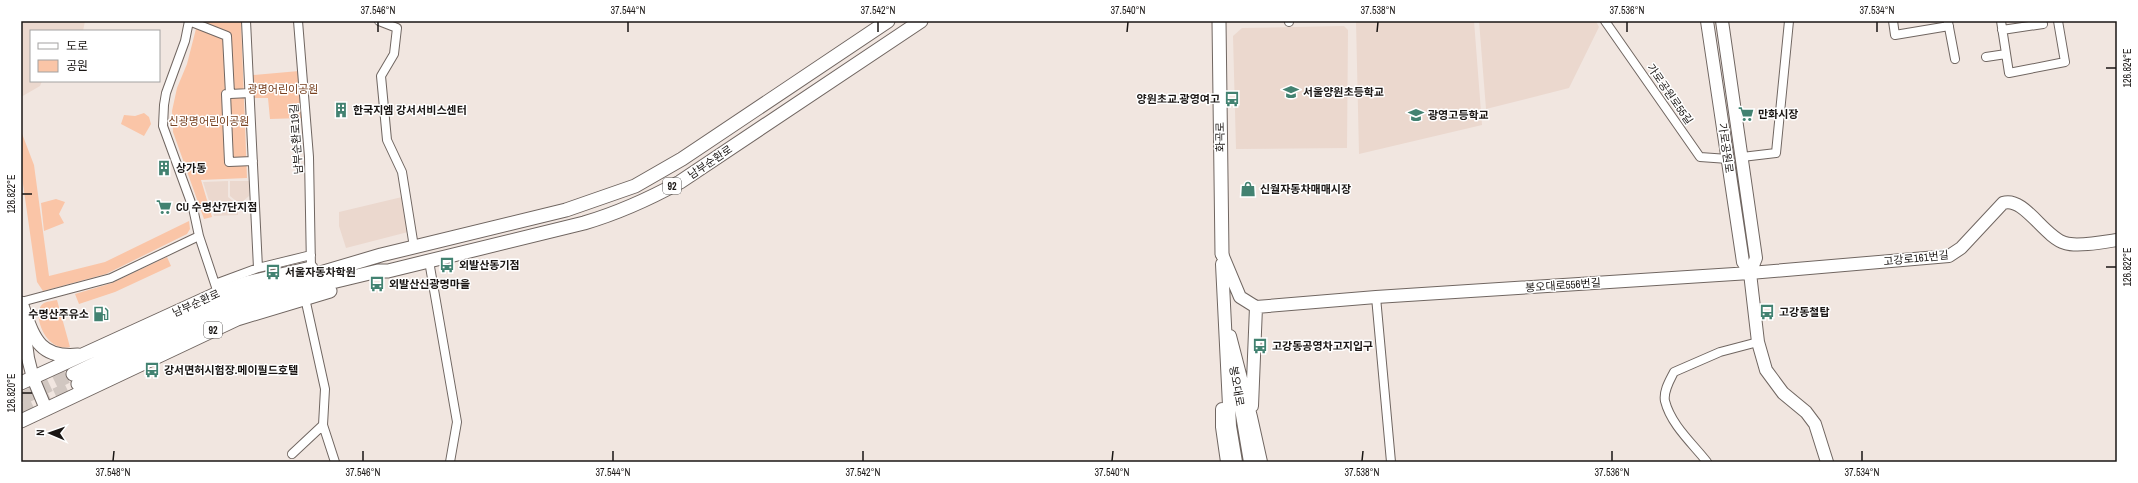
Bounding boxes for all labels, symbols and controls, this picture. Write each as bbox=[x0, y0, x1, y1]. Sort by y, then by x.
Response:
text: 37.546°N bbox=[361, 4, 396, 17]
text: 37.544°N bbox=[611, 4, 646, 17]
text: 37.542°N bbox=[861, 4, 896, 17]
text: 37.540°N bbox=[1111, 4, 1146, 17]
text: 37.538°N bbox=[1361, 4, 1396, 17]
text: 37.536°N bbox=[1610, 4, 1645, 17]
text: 37.534°N bbox=[1860, 4, 1895, 17]
legend bbox=[30, 30, 160, 82]
text: 도로 bbox=[66, 38, 88, 54]
text: 126.824°E bbox=[2121, 48, 2134, 88]
text: 공원 bbox=[66, 58, 88, 74]
street label: 가로공원로55길 bbox=[1644, 61, 1696, 127]
park label: 광명어린이공원 bbox=[248, 82, 318, 96]
school or university icon: 서울양원초등학교 bbox=[1282, 83, 1300, 101]
place label: 서울양원초등학교 bbox=[1303, 85, 1384, 99]
bus stop icon: 양원초교.광영여고 bbox=[1223, 90, 1241, 108]
place label: 양원초교.광영여고 bbox=[1137, 92, 1220, 106]
building icon: 한국지엠 강서서비스센터 bbox=[332, 101, 350, 119]
street label: 남부순환로19길 bbox=[287, 103, 305, 175]
place label: 한국지엠 강서서비스센터 bbox=[353, 103, 467, 117]
supermarket icon: 만화시장 bbox=[1737, 105, 1755, 123]
school or university icon: 광영고등학교 bbox=[1407, 106, 1425, 124]
place label: 만화시장 bbox=[1758, 107, 1798, 121]
place label: 광영고등학교 bbox=[1428, 108, 1489, 122]
park label: 신광명어린이공원 bbox=[169, 114, 249, 128]
street label: 화곡로 bbox=[1213, 122, 1227, 152]
street label: 가로공원로 bbox=[1716, 122, 1736, 174]
street label: 남부순환로 bbox=[685, 142, 735, 182]
building icon: 상가동 bbox=[155, 159, 173, 177]
place label: 상가동 bbox=[176, 161, 206, 175]
text: 126.822°E bbox=[5, 174, 18, 214]
road number: 92 bbox=[663, 178, 681, 194]
shop icon: 신월자동차매매시장 bbox=[1239, 180, 1257, 198]
place label: 신월자동차매매시장 bbox=[1260, 182, 1351, 196]
supermarket icon: CU 수명산7단지점 bbox=[155, 198, 173, 216]
place label: CU 수명산7단지점 bbox=[176, 200, 257, 214]
text: 126.822°E bbox=[2121, 247, 2134, 287]
street label: 고강로161번길 bbox=[1883, 248, 1949, 268]
bus stop icon: 외발산동기점 bbox=[438, 256, 456, 274]
place label: 외발산동기점 bbox=[459, 258, 520, 272]
bus stop icon: 서울자동차학원 bbox=[264, 263, 282, 281]
place label: 서울자동차학원 bbox=[285, 265, 356, 279]
bus stop icon: 외발산신광명마을 bbox=[368, 275, 386, 293]
street label: 봉오대로556번길 bbox=[1525, 275, 1601, 295]
place label: 외발산신광명마을 bbox=[389, 277, 470, 291]
street label: 남부순환로 bbox=[170, 286, 222, 320]
bus stop icon: 고강동철탑 bbox=[1758, 303, 1776, 321]
fuel station icon: 수명산주유소 bbox=[92, 305, 110, 323]
place label: 고강동철탑 bbox=[1779, 305, 1830, 319]
place label: 수명산주유소 bbox=[28, 307, 89, 321]
road number: 92 bbox=[204, 322, 222, 338]
bus stop icon: 고강동공영차고지입구 bbox=[1251, 337, 1269, 355]
place label: 고강동공영차고지입구 bbox=[1272, 339, 1373, 353]
bus stop icon: 강서면허시험장.메이필드호텔 bbox=[143, 361, 161, 379]
place label: 강서면허시험장.메이필드호텔 bbox=[164, 363, 298, 377]
street label: 봉오대로 bbox=[1227, 365, 1247, 407]
text: 126.820°E bbox=[5, 373, 18, 413]
north arrow bbox=[30, 413, 70, 453]
text: N bbox=[33, 429, 47, 436]
text: 37.548°N bbox=[96, 466, 131, 479]
text: 37.546°N bbox=[346, 466, 381, 479]
text: 37.544°N bbox=[596, 466, 631, 479]
text: 37.542°N bbox=[846, 466, 881, 479]
text: 37.540°N bbox=[1095, 466, 1130, 479]
text: 37.538°N bbox=[1345, 466, 1380, 479]
text: 37.536°N bbox=[1595, 466, 1630, 479]
text: 37.534°N bbox=[1845, 466, 1880, 479]

